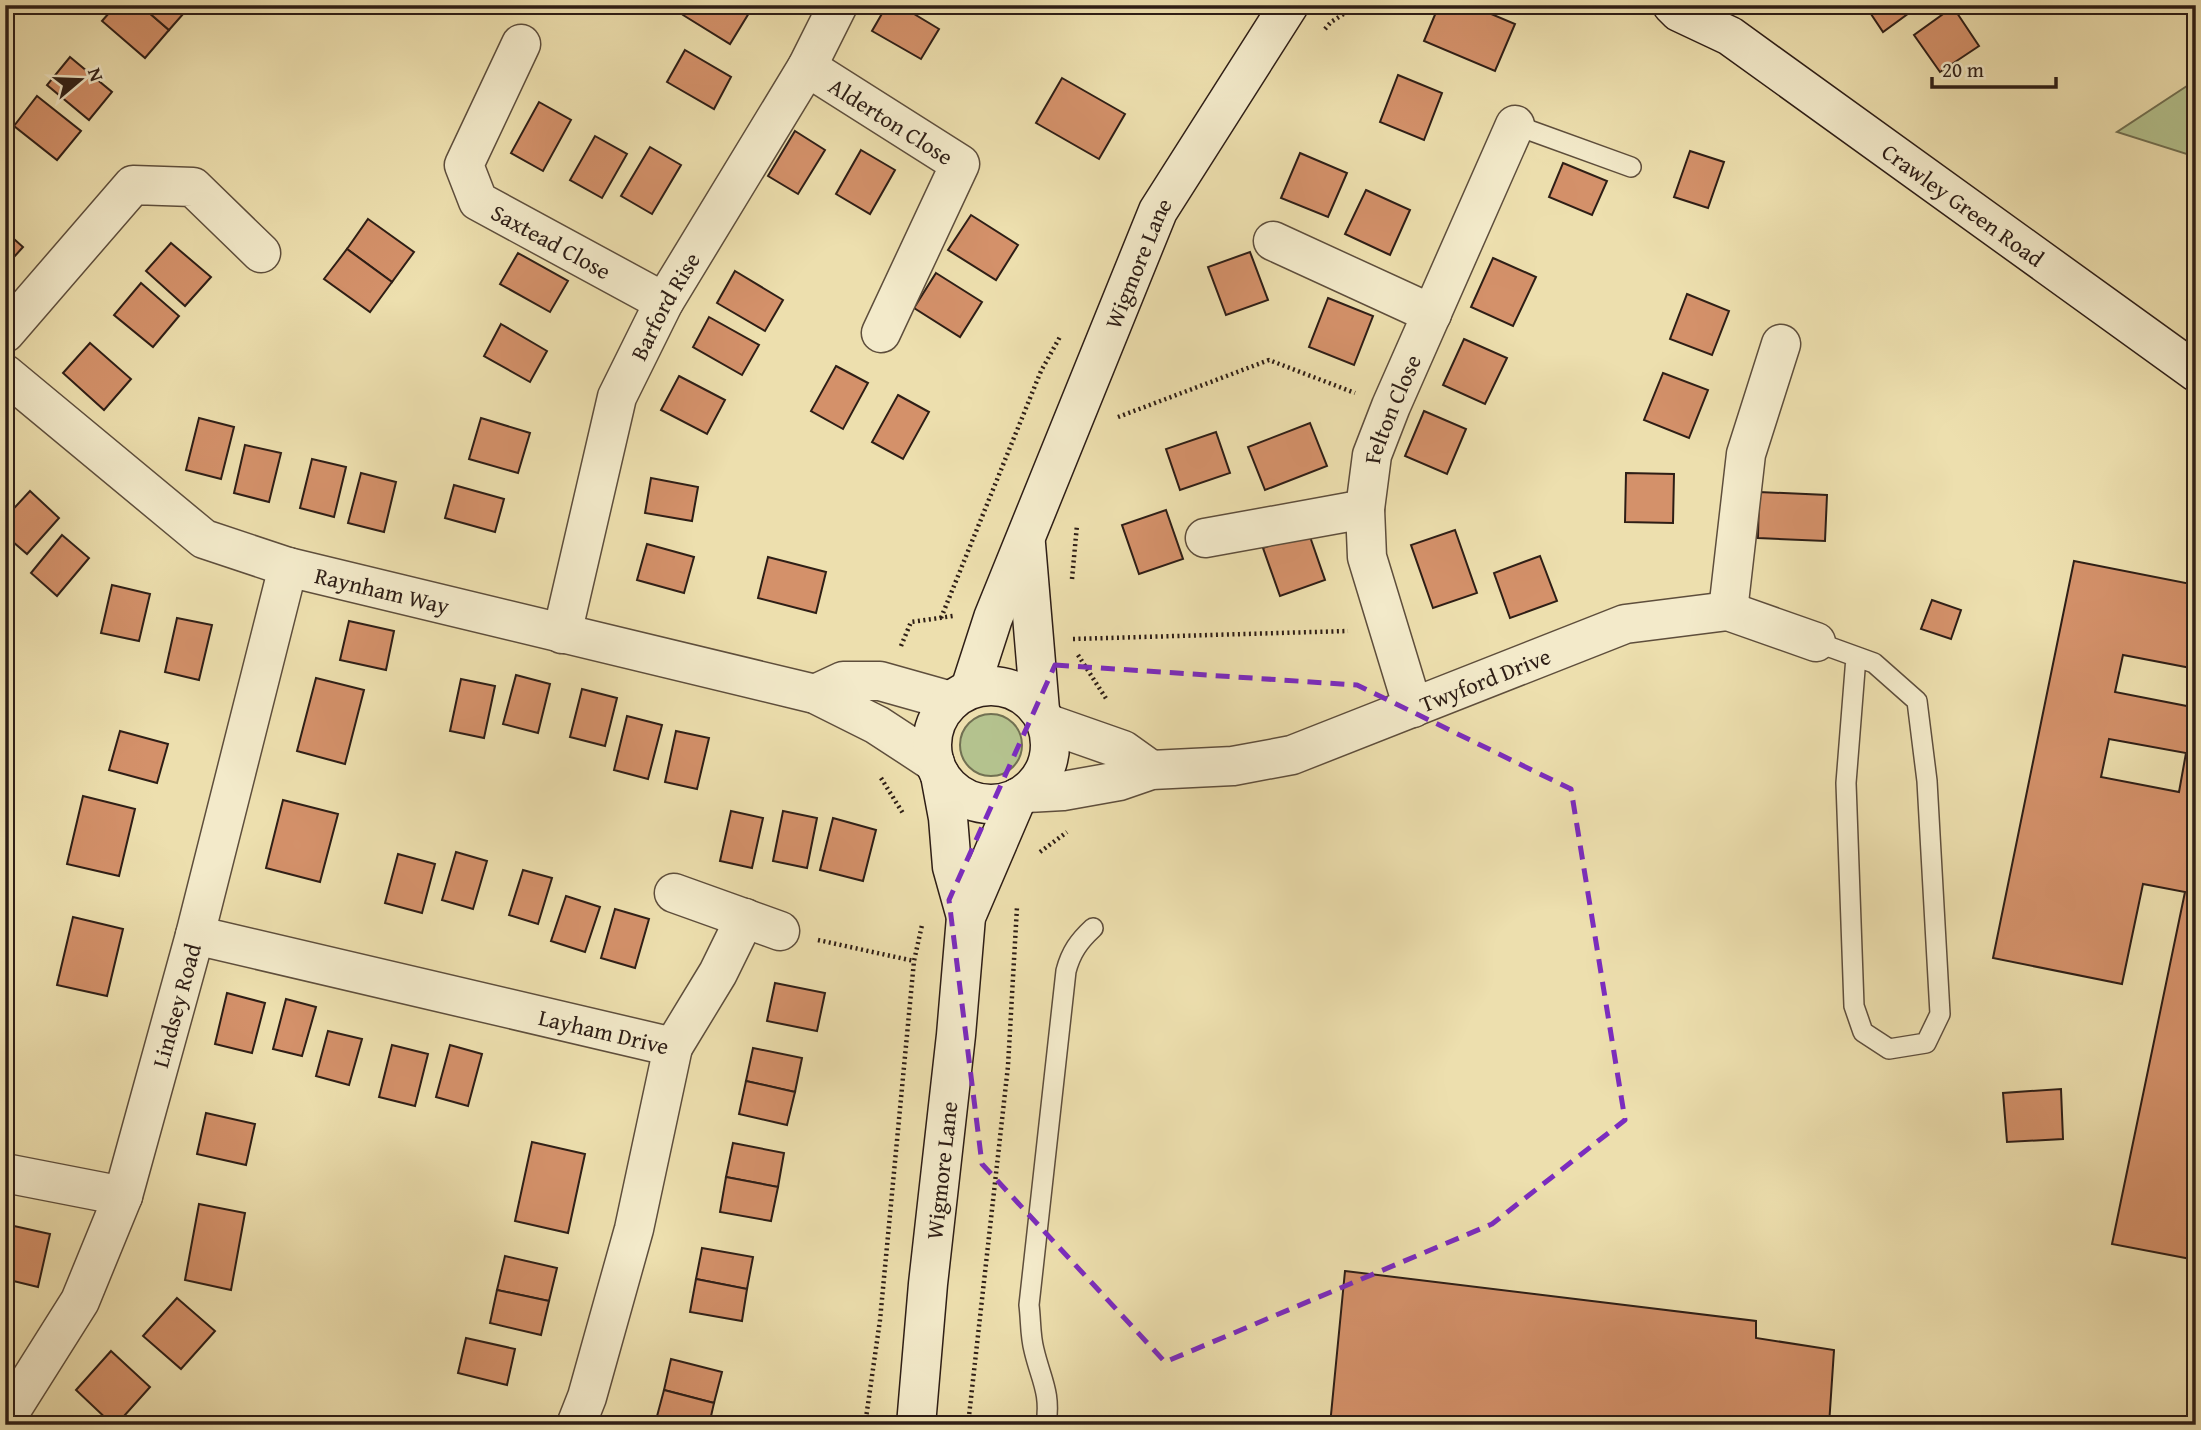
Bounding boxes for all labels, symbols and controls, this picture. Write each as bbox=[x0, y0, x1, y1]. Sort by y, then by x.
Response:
north arrow bbox=[46, 46, 116, 116]
scale bar bbox=[1932, 46, 2056, 90]
text: 20 m bbox=[1942, 54, 1984, 85]
text: N bbox=[81, 64, 111, 85]
street label: Alderton Close bbox=[823, 69, 960, 172]
street label: Crawley Green Road bbox=[1876, 134, 2052, 274]
street label: Wigmore Lane bbox=[1096, 191, 1179, 333]
street label: Saxtead Close bbox=[486, 195, 617, 287]
street label: Barford Rise bbox=[621, 245, 707, 366]
street label: Felton Close bbox=[1355, 349, 1428, 465]
street label: Raynham Way bbox=[312, 558, 453, 622]
street label: Twyford Drive bbox=[1414, 639, 1555, 720]
street label: Lindsey Road bbox=[143, 939, 209, 1071]
street label: Layham Drive bbox=[535, 1000, 672, 1062]
street label: Wigmore Lane bbox=[917, 1099, 965, 1241]

